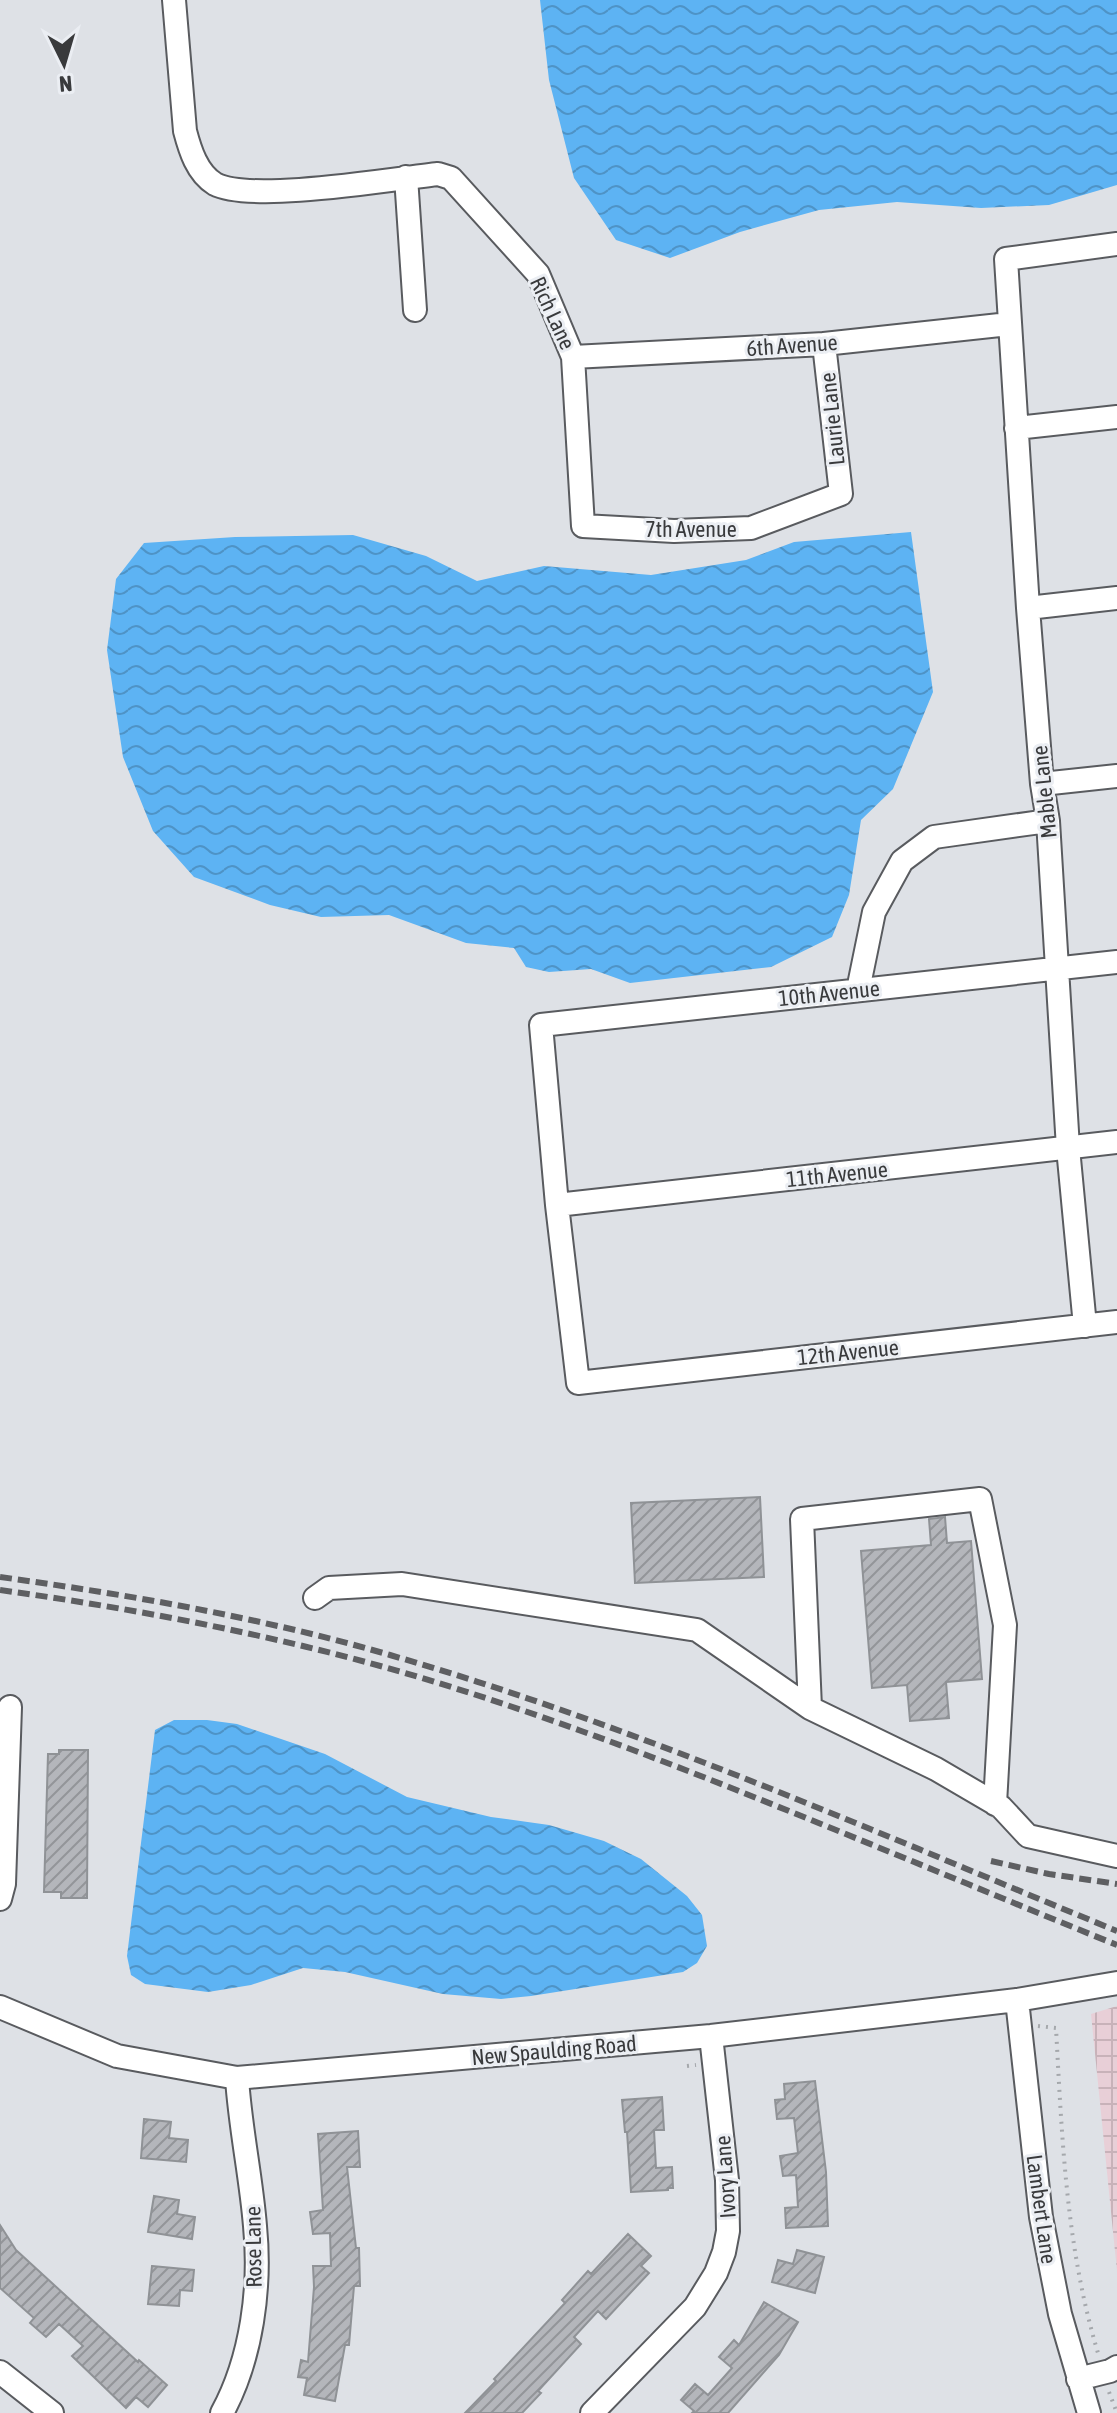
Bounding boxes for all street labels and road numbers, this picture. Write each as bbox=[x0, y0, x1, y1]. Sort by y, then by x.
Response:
street label: Rich Lane bbox=[525, 272, 581, 354]
street label: 6th Avenue bbox=[746, 329, 838, 361]
street label: Laurie Lane bbox=[814, 371, 850, 467]
street label: 7th Avenue bbox=[645, 516, 737, 542]
street label: Mable Lane bbox=[1026, 744, 1062, 840]
street label: 10th Avenue bbox=[777, 975, 881, 1011]
street label: 11th Avenue bbox=[785, 1156, 889, 1192]
street label: 12th Avenue bbox=[796, 1334, 900, 1370]
street label: New Spaulding Road bbox=[470, 2030, 638, 2070]
street label: Ivory Lane bbox=[709, 2135, 741, 2219]
street label: Lambert Lane bbox=[1021, 2153, 1063, 2265]
street label: Rose Lane bbox=[239, 2206, 267, 2288]

